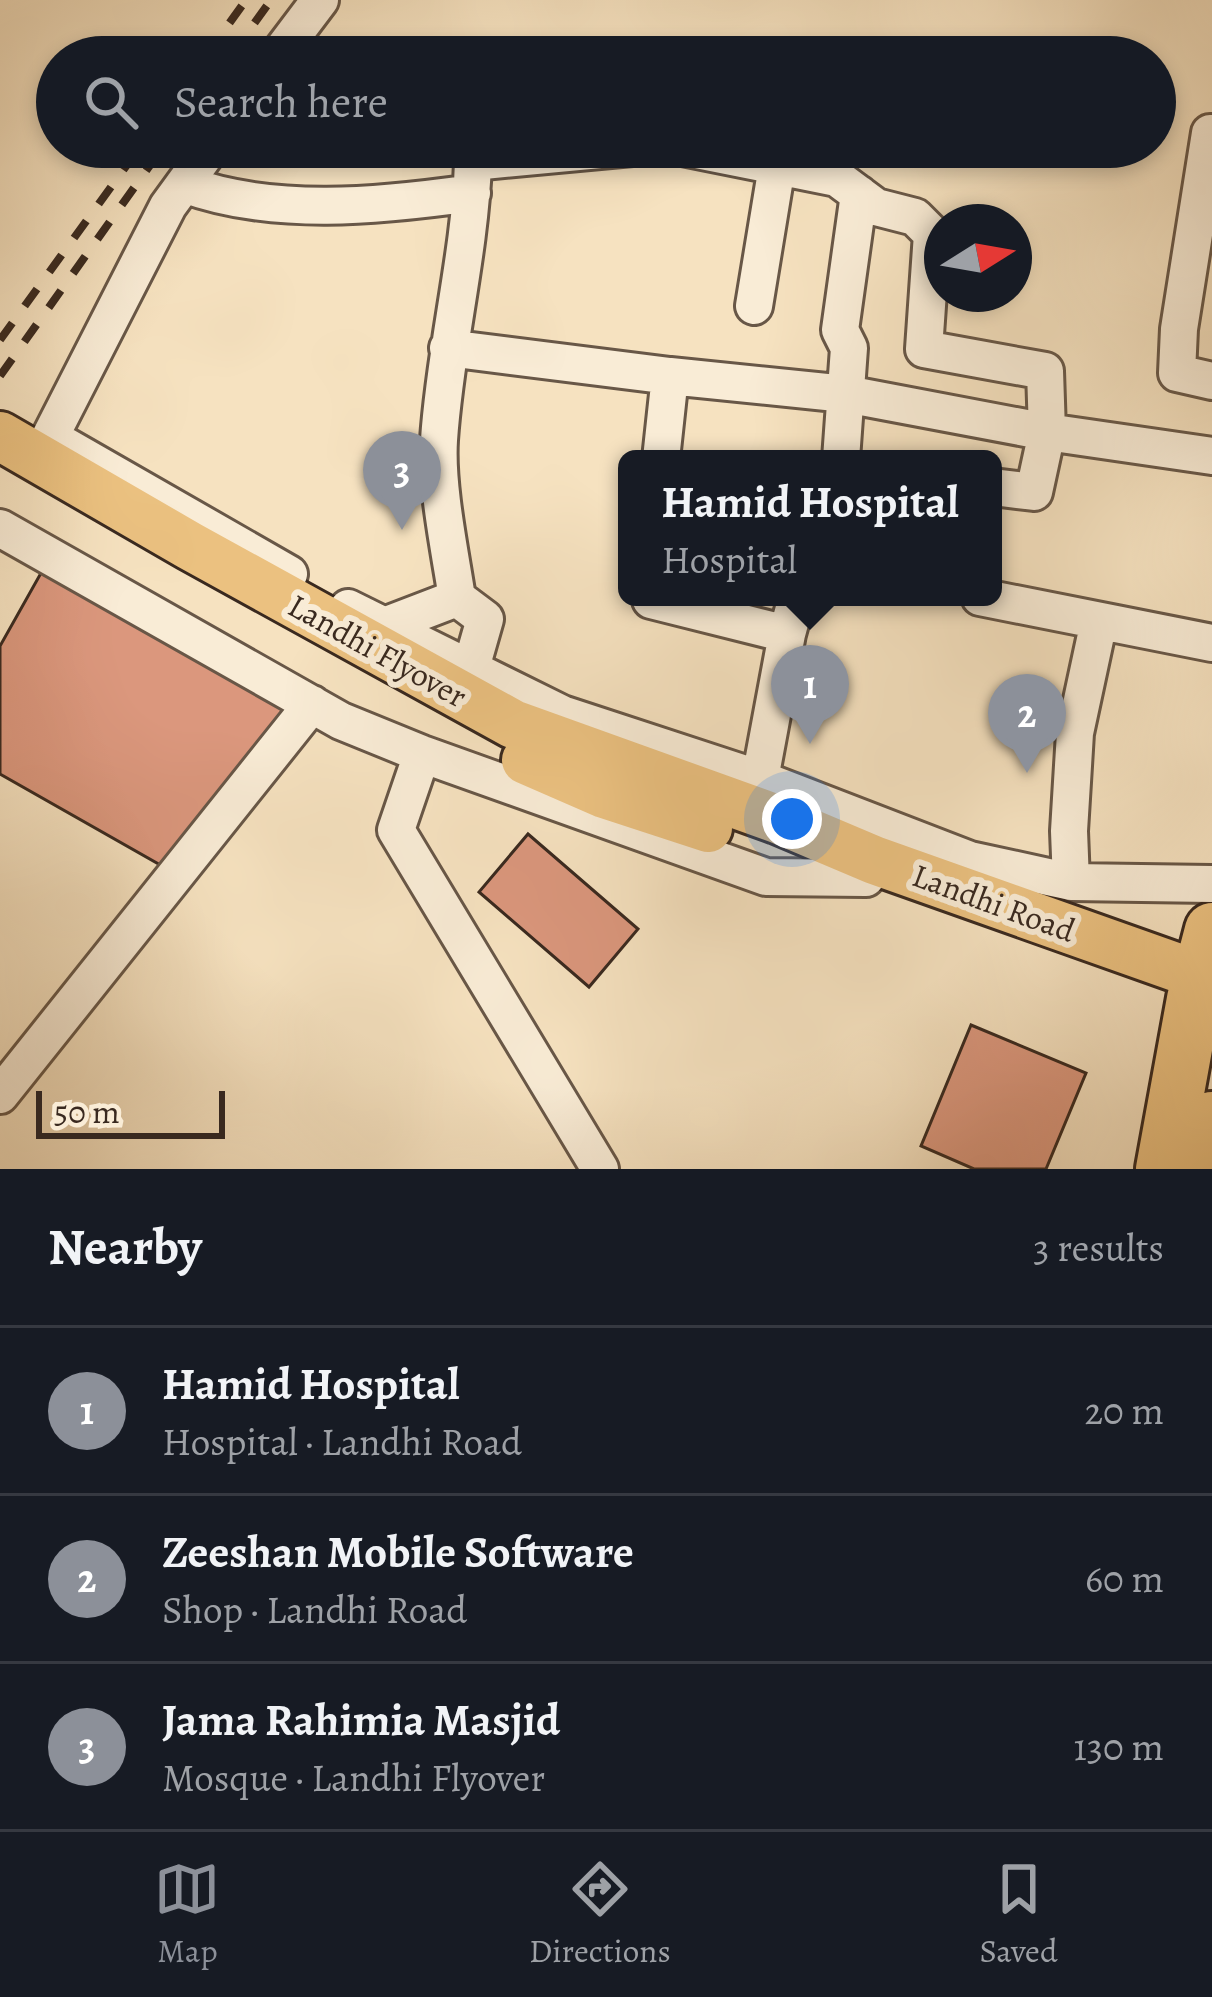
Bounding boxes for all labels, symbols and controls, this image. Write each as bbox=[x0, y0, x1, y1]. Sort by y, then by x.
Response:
search box bbox=[36, 36, 1176, 168]
icon: search bbox=[78, 69, 144, 135]
text: Search here bbox=[174, 71, 388, 133]
north arrow bbox=[924, 204, 1032, 312]
pin: 3 bbox=[363, 431, 441, 530]
popup bbox=[618, 450, 1002, 606]
text: Hamid Hospital bbox=[661, 471, 959, 533]
text: Hospital bbox=[661, 533, 797, 586]
street label: Landhi Flyover bbox=[280, 583, 475, 718]
pin: 1 bbox=[771, 645, 849, 744]
pin: 2 bbox=[988, 674, 1066, 773]
your location bbox=[762, 789, 822, 849]
street label: Landhi Road bbox=[906, 852, 1082, 953]
scale bar bbox=[36, 1085, 225, 1138]
text: 50 m bbox=[54, 1089, 120, 1134]
text: Nearby bbox=[48, 1212, 202, 1282]
text: 3 results bbox=[1033, 1221, 1164, 1274]
text: Hamid Hospital bbox=[162, 1353, 460, 1415]
text: 1 bbox=[80, 1384, 94, 1437]
text: 20 m bbox=[1085, 1384, 1164, 1437]
text: Hospital · Landhi Road bbox=[162, 1415, 522, 1468]
text: Zeeshan Mobile Software bbox=[162, 1521, 634, 1583]
text: 2 bbox=[78, 1552, 96, 1605]
text: 60 m bbox=[1085, 1552, 1164, 1605]
text: Shop · Landhi Road bbox=[162, 1583, 467, 1636]
text: Jama Rahimia Masjid bbox=[162, 1689, 560, 1751]
text: 3 bbox=[79, 1720, 95, 1773]
text: 130 m bbox=[1073, 1720, 1164, 1773]
text: Mosque · Landhi Flyover bbox=[162, 1751, 545, 1804]
tab: Map bbox=[154, 1856, 220, 1973]
tab: Directions bbox=[529, 1856, 671, 1973]
tab: Saved bbox=[979, 1856, 1058, 1973]

